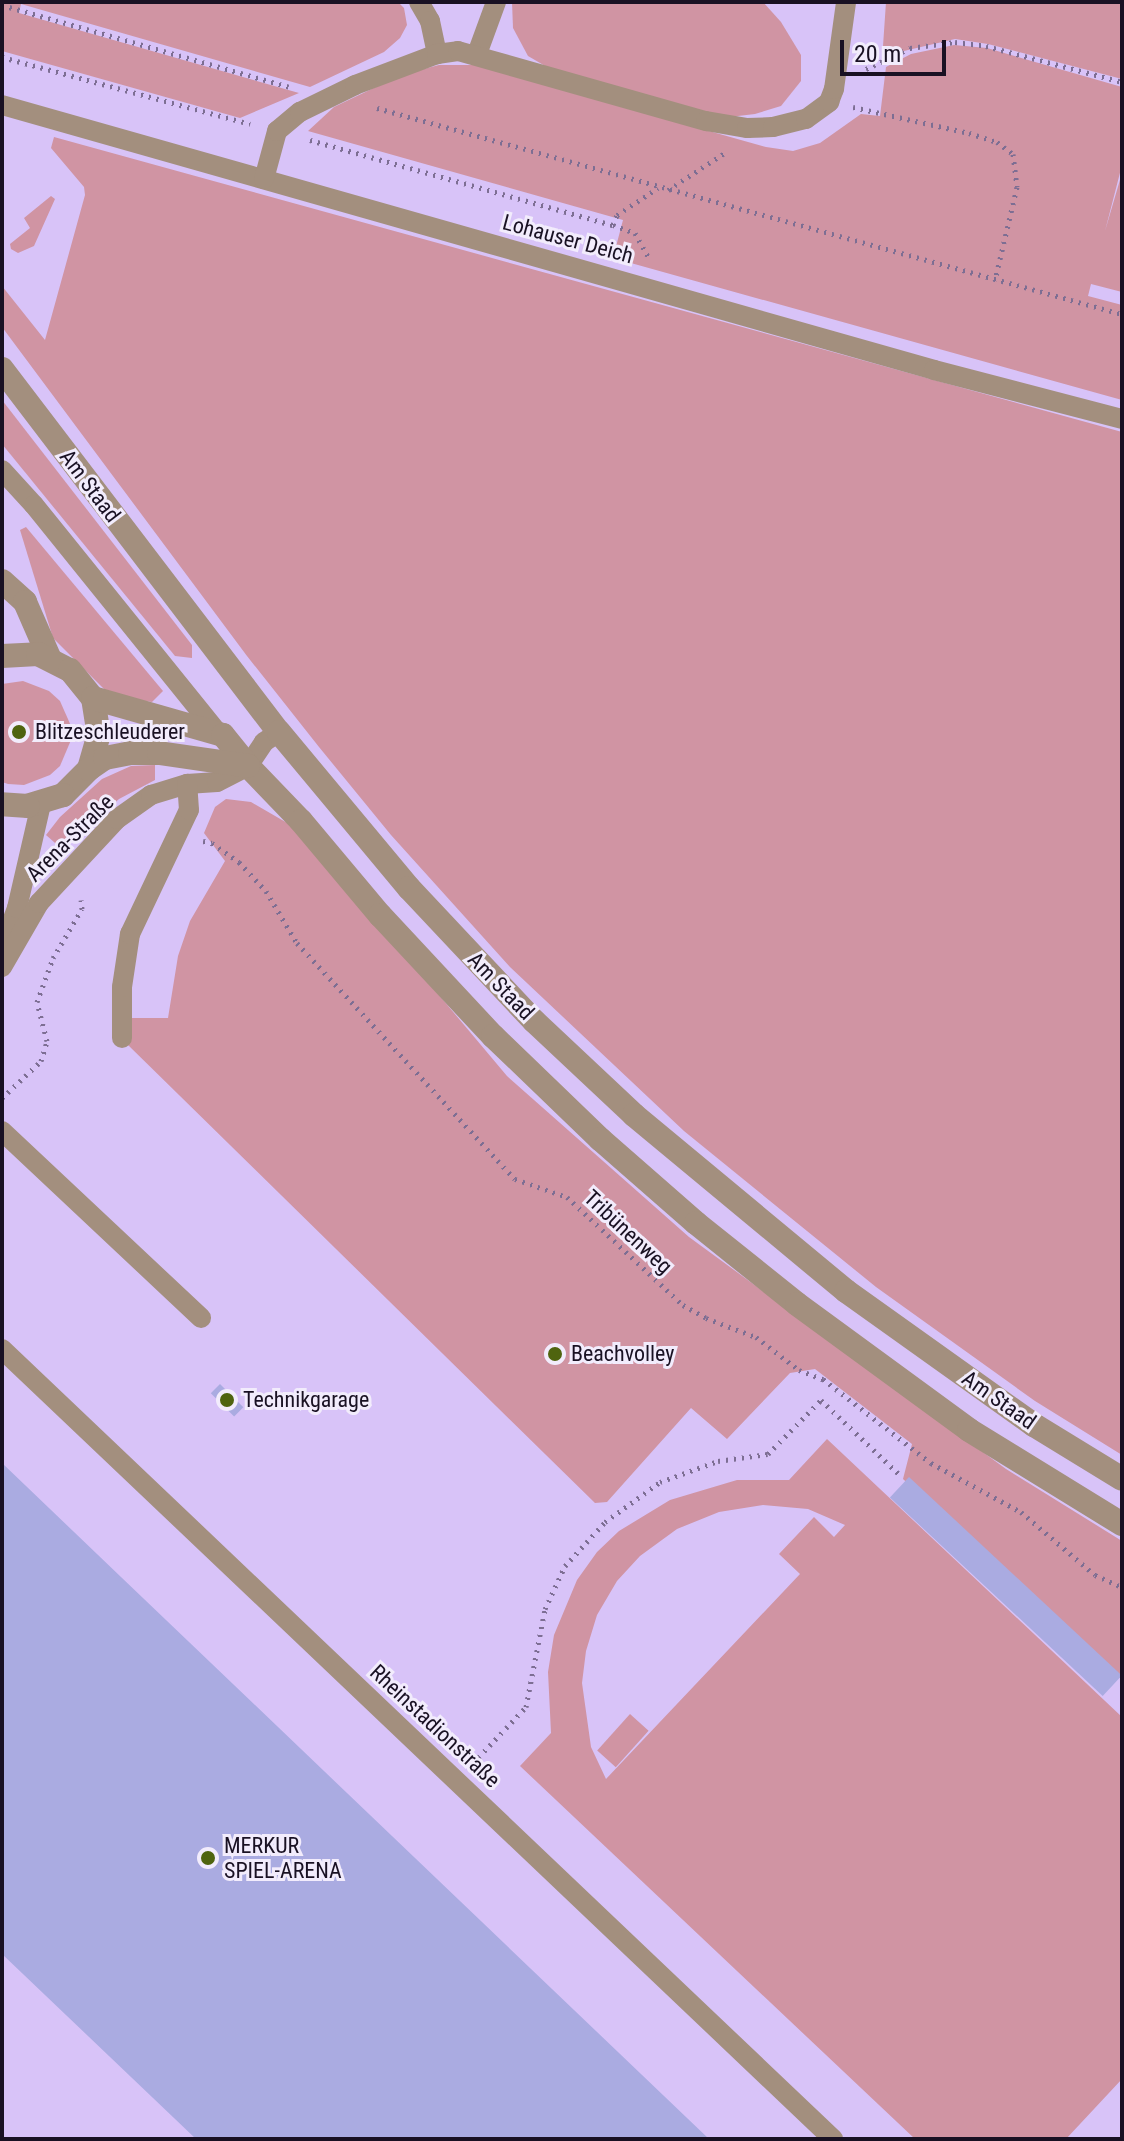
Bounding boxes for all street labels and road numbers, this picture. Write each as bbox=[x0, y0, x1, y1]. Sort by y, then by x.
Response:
street label: Lohauser Deich bbox=[500, 209, 636, 269]
street label: Am Staad bbox=[54, 444, 126, 528]
street label: Arena-Straße bbox=[21, 789, 119, 887]
street label: Am Staad bbox=[462, 947, 540, 1025]
street label: Tribünenweg bbox=[578, 1185, 678, 1279]
street label: Am Staad bbox=[957, 1365, 1041, 1435]
street label: Rheinstadionstraße bbox=[364, 1659, 506, 1793]

